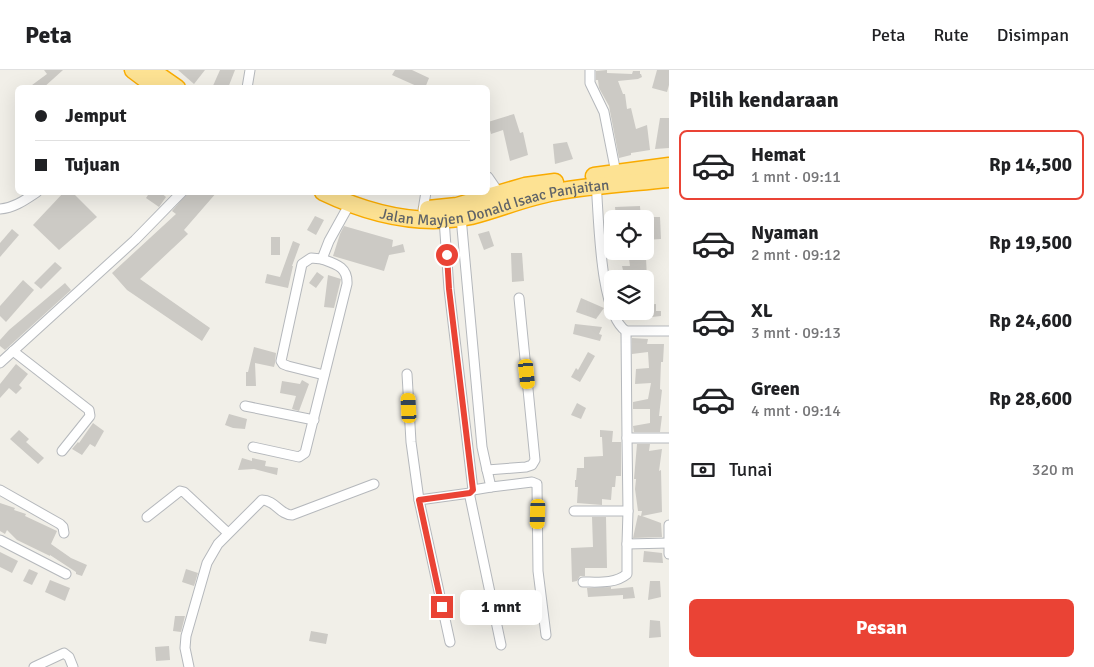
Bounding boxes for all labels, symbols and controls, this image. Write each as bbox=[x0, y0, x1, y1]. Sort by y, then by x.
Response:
text: Peta bbox=[25, 20, 72, 50]
text: Peta bbox=[871, 24, 905, 46]
text: Rute bbox=[933, 24, 969, 46]
text: Disimpan bbox=[997, 24, 1069, 46]
text: Pilih kendaraan bbox=[689, 86, 839, 113]
text: Jemput bbox=[65, 104, 127, 128]
icon: car bbox=[691, 143, 736, 188]
text: Hemat bbox=[751, 143, 806, 167]
text: Tujuan bbox=[65, 153, 120, 177]
text: Rp 14,500 bbox=[989, 153, 1072, 177]
text: 1 mnt · 09:11 bbox=[751, 167, 841, 187]
street label: Jalan Mayjen Donald Isaac Panjaitan bbox=[378, 176, 610, 229]
map controls bbox=[604, 210, 654, 320]
button: locate bbox=[604, 210, 654, 260]
icon: car bbox=[691, 221, 736, 266]
text: Nyaman bbox=[751, 221, 819, 245]
text: Rp 19,500 bbox=[989, 231, 1072, 255]
route start bbox=[436, 244, 458, 266]
text: 2 mnt · 09:12 bbox=[751, 245, 841, 265]
button: layers bbox=[604, 270, 654, 320]
icon: car bbox=[691, 299, 736, 344]
text: XL bbox=[751, 299, 773, 323]
text: Rp 24,600 bbox=[989, 309, 1072, 333]
text: 3 mnt · 09:13 bbox=[751, 323, 841, 343]
car bbox=[517, 358, 536, 390]
icon: car bbox=[691, 377, 736, 422]
text: Green bbox=[751, 377, 800, 401]
text: Rp 28,600 bbox=[989, 387, 1072, 411]
car bbox=[400, 393, 417, 423]
text: 4 mnt · 09:14 bbox=[751, 401, 841, 421]
icon: cash bbox=[689, 456, 717, 484]
text: Tunai bbox=[729, 458, 772, 482]
text: 320 m bbox=[1032, 460, 1074, 480]
car bbox=[529, 499, 546, 529]
callout: 1 mnt bbox=[460, 590, 542, 624]
route end bbox=[431, 596, 453, 618]
text: 1 mnt bbox=[481, 597, 521, 617]
button: Pesan bbox=[689, 599, 1074, 657]

